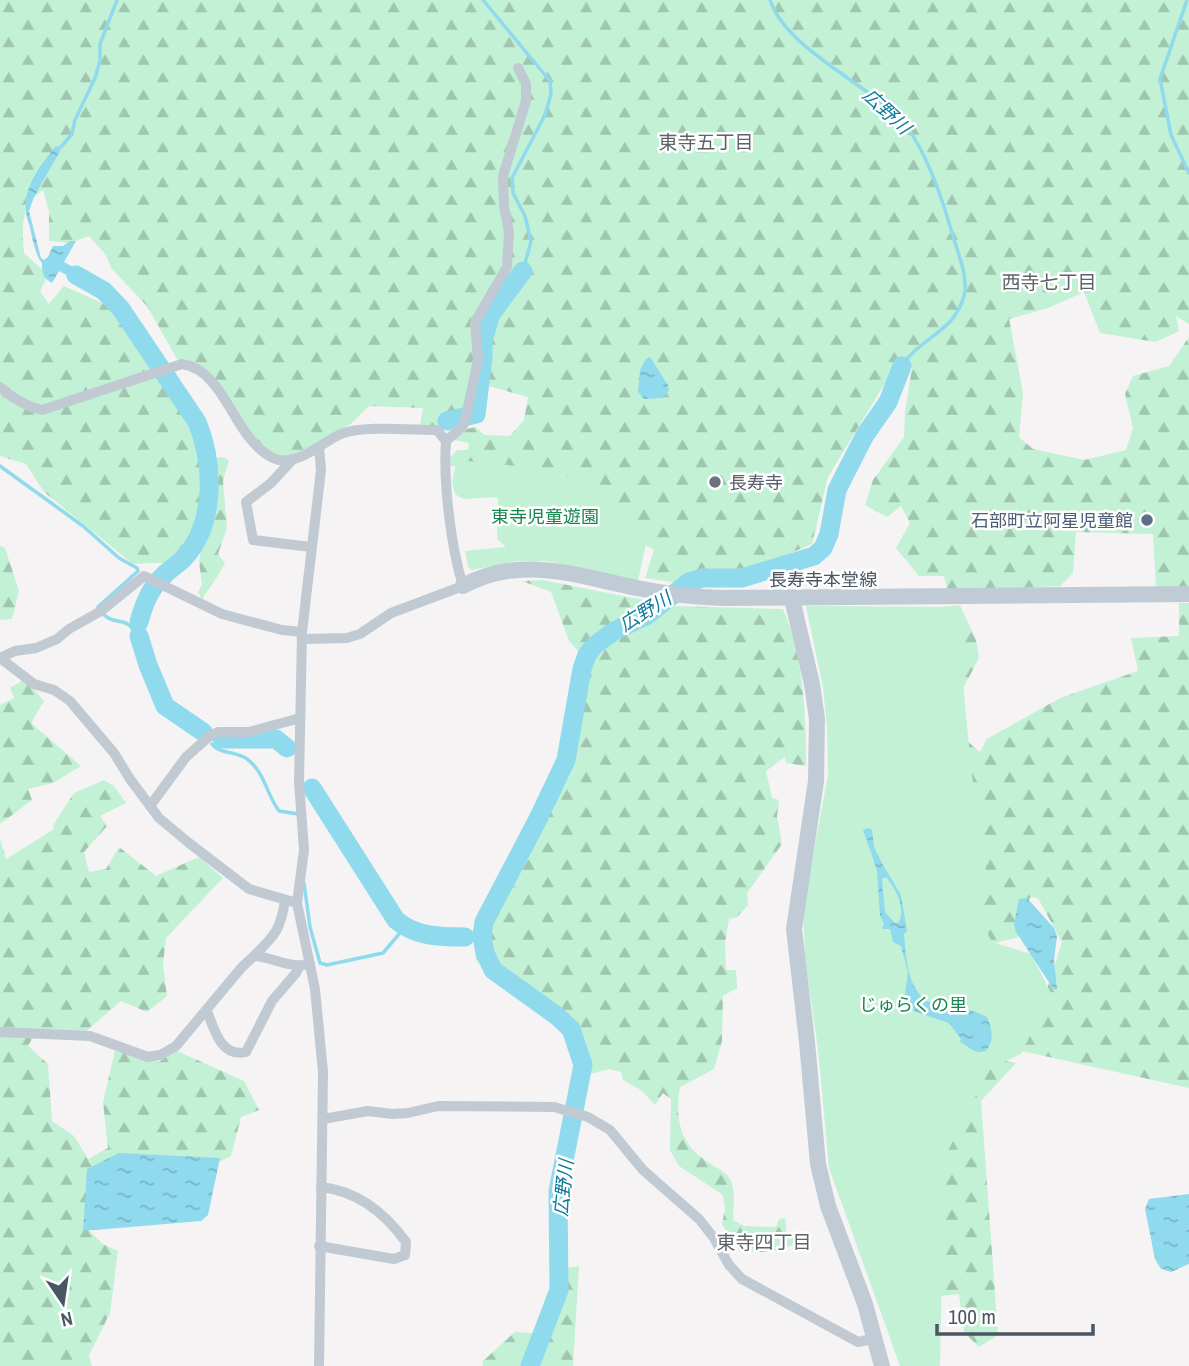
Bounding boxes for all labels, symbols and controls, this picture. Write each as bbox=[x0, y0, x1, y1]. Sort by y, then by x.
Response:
water label: 広野川 bbox=[857, 82, 918, 141]
district label: 東寺五丁目 bbox=[658, 129, 754, 155]
district label: 西寺七丁目 bbox=[1001, 269, 1097, 295]
place label: 長寿寺 bbox=[729, 470, 783, 495]
marker: 長寿寺 bbox=[707, 474, 723, 490]
park label: 東寺児童遊園 bbox=[491, 504, 599, 529]
place label: 石部町立阿星児童館 bbox=[971, 508, 1133, 533]
marker: 石部町立阿星児童館 bbox=[1139, 512, 1155, 528]
street label: 長寿寺本堂線 bbox=[769, 567, 877, 592]
water label: 広野川 bbox=[614, 584, 678, 637]
park label: じゅらくの里 bbox=[859, 992, 967, 1017]
water label: 広野川 bbox=[547, 1156, 579, 1218]
district label: 東寺四丁目 bbox=[716, 1229, 812, 1255]
north arrow bbox=[28, 1268, 98, 1338]
scale bar bbox=[937, 1292, 1093, 1336]
text: 100 m bbox=[948, 1302, 996, 1331]
text: N bbox=[58, 1306, 75, 1333]

